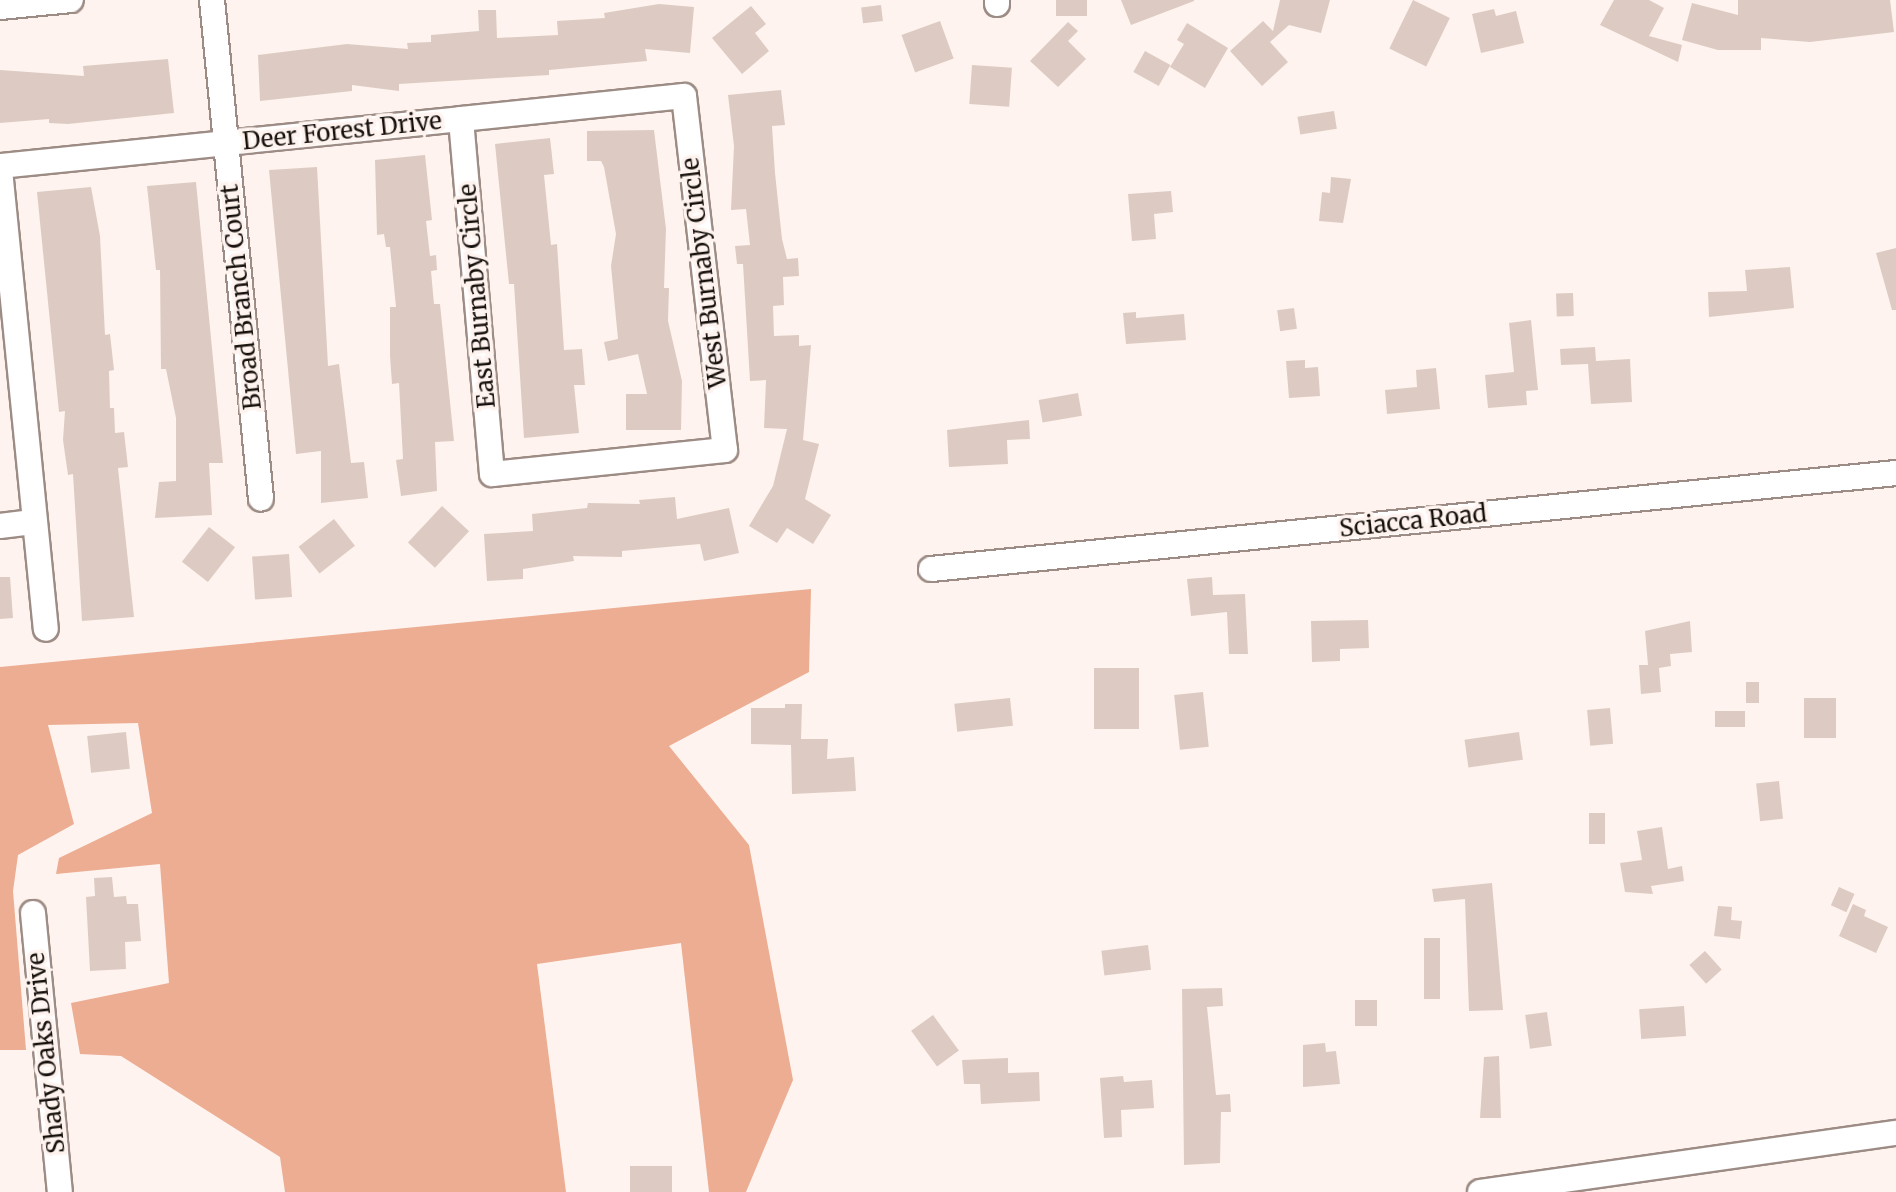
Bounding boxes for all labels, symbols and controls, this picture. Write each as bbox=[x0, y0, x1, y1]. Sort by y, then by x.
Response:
street label: Deer Forest Drive bbox=[241, 106, 443, 156]
street label: West Burnaby Circle bbox=[676, 156, 732, 390]
street label: East Burnaby Circle bbox=[453, 182, 501, 410]
street label: Broad Branch Court bbox=[215, 183, 267, 411]
street label: Sciacca Road bbox=[1338, 499, 1488, 543]
street label: Shady Oaks Drive bbox=[21, 951, 71, 1155]

